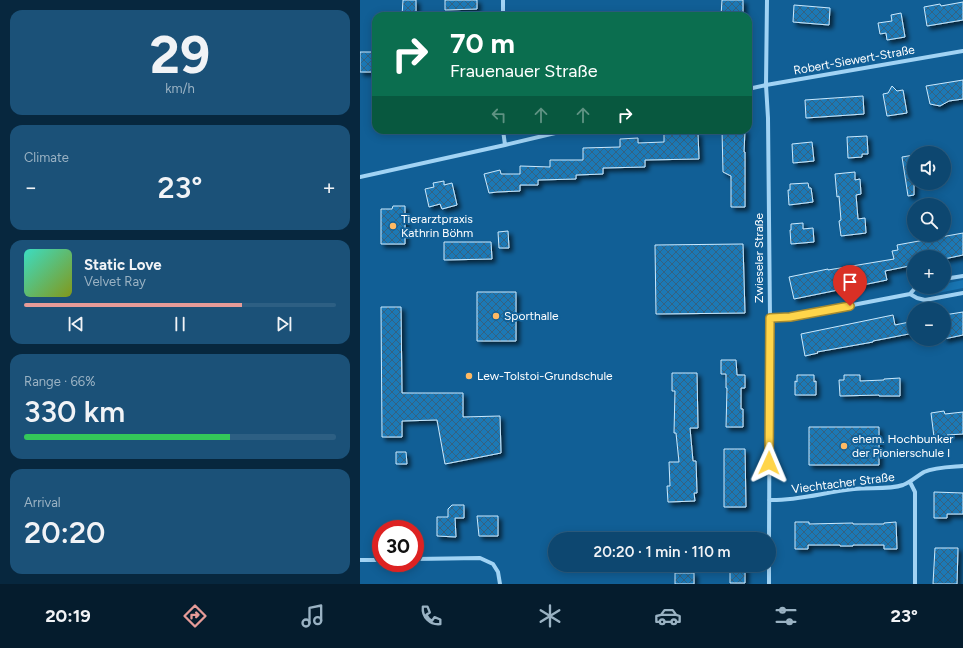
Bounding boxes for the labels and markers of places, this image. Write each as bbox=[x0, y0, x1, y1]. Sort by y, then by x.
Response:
place label: Tierarztpraxis Kathrin Böhm bbox=[401, 212, 473, 240]
marker: Tierarztpraxis Kathrin Böhm bbox=[388, 221, 398, 231]
pin bbox=[833, 265, 867, 306]
place label: Sporthalle bbox=[504, 309, 559, 323]
marker: Sporthalle bbox=[491, 311, 501, 321]
place label: Lew-Tolstoi-Grundschule bbox=[477, 369, 613, 383]
marker: Lew-Tolstoi-Grundschule bbox=[464, 371, 474, 381]
place label: ehem. Hochbunker der Pionierschule I bbox=[852, 432, 953, 460]
marker: ehem. Hochbunker der Pionierschule I bbox=[839, 441, 849, 451]

